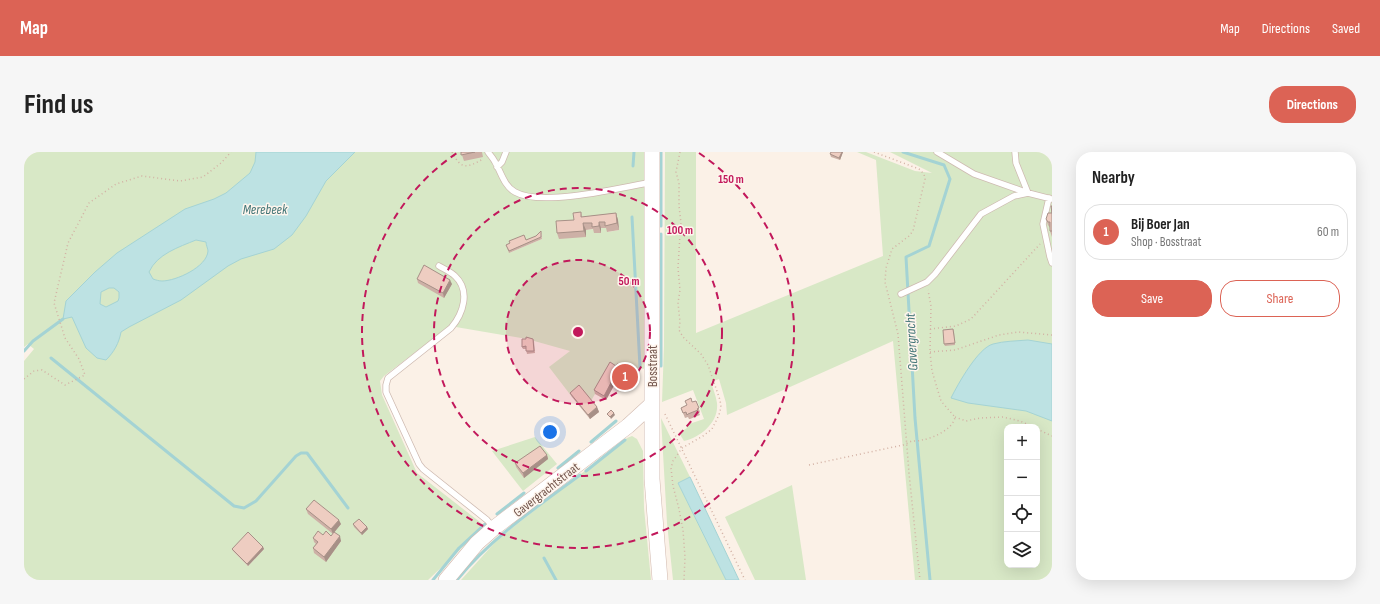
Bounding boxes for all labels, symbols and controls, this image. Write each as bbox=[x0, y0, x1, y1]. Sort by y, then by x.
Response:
text: Map bbox=[20, 17, 48, 40]
text: Map bbox=[1220, 20, 1240, 37]
text: Directions bbox=[1262, 20, 1310, 37]
text: Saved bbox=[1332, 20, 1360, 37]
button: Directions bbox=[1269, 86, 1356, 123]
text: Find us bbox=[24, 88, 93, 121]
text: Nearby bbox=[1092, 168, 1135, 188]
text: 150 m bbox=[718, 172, 744, 187]
water label: Merebeek bbox=[243, 201, 288, 218]
text: Bij Boer Jan bbox=[1131, 215, 1190, 234]
text: 100 m bbox=[667, 223, 693, 238]
text: 1 bbox=[1103, 224, 1109, 240]
text: 60 m bbox=[1317, 224, 1339, 240]
text: Shop · Bosstraat bbox=[1131, 234, 1201, 250]
text: 50 m bbox=[619, 274, 639, 289]
button: Save bbox=[1092, 280, 1212, 317]
button: Share bbox=[1220, 280, 1340, 317]
water label: Gavergracht bbox=[901, 312, 921, 371]
centre of rings bbox=[571, 325, 585, 339]
street label: Bosstraat bbox=[645, 345, 661, 387]
pin: 1 bbox=[612, 362, 638, 392]
your location bbox=[540, 422, 560, 442]
map controls bbox=[1004, 424, 1040, 568]
button: + bbox=[1004, 424, 1040, 460]
street label: Gavergrachtstraat bbox=[510, 459, 583, 521]
button: − bbox=[1004, 460, 1040, 496]
button: locate bbox=[1004, 496, 1040, 532]
button: layers bbox=[1004, 532, 1040, 568]

